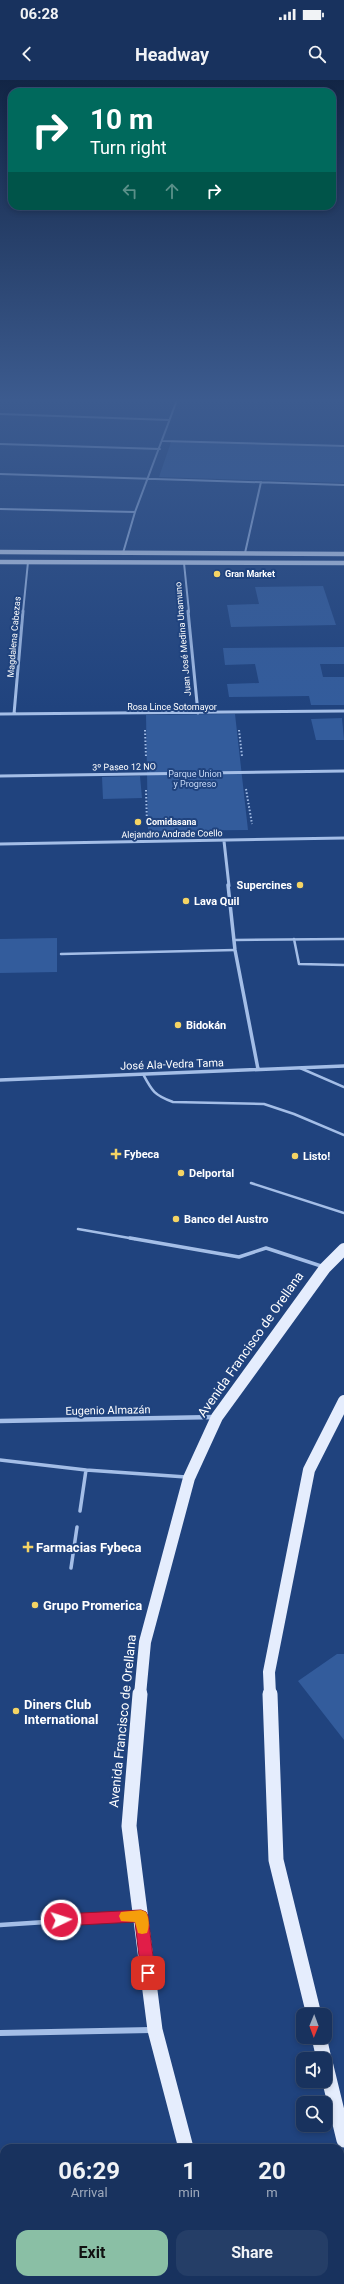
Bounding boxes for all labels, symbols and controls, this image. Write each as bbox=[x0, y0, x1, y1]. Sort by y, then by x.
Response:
text: 06:28 bbox=[20, 5, 59, 23]
icon: back bbox=[16, 43, 38, 65]
icon: search bbox=[306, 43, 328, 65]
text: Headway bbox=[135, 44, 209, 65]
text: 10 m bbox=[90, 103, 153, 136]
icon: right bbox=[24, 104, 76, 156]
text: Turn right bbox=[90, 137, 167, 158]
icon: left bbox=[119, 180, 141, 202]
icon: ahead bbox=[161, 180, 183, 202]
icon: right bbox=[203, 180, 225, 202]
marker: Gran Market bbox=[212, 569, 222, 579]
place label: Gran Market bbox=[225, 569, 275, 579]
street label: Juan José Medina Unamuno bbox=[173, 582, 193, 696]
street label: Magdalena Cabezas bbox=[5, 596, 23, 678]
street label: Rosa Lince Sotomayor bbox=[127, 702, 217, 712]
street label: 3º Paseo 12 NO bbox=[92, 761, 156, 773]
park label: Parque Union y Progreso bbox=[168, 769, 222, 789]
marker: Comidasana bbox=[133, 817, 143, 827]
place label: Comidasana bbox=[146, 817, 197, 827]
street label: Alejandro Andrade Coello bbox=[121, 828, 223, 840]
place label: Supercines bbox=[237, 879, 292, 892]
marker: Supercines bbox=[295, 880, 305, 890]
place label: Lava Quil bbox=[194, 895, 240, 908]
marker: Lava Quil bbox=[181, 896, 191, 906]
place label: Bidokán bbox=[186, 1019, 226, 1032]
marker: Bidokán bbox=[173, 1020, 183, 1030]
street label: José Ala-Vedra Tama bbox=[120, 1056, 224, 1073]
place label: Fybeca bbox=[124, 1148, 159, 1161]
marker: Fybeca bbox=[111, 1149, 121, 1159]
place label: Listo! bbox=[303, 1150, 330, 1163]
marker: Listo! bbox=[290, 1151, 300, 1161]
place label: Delportal bbox=[189, 1167, 234, 1180]
marker: Delportal bbox=[176, 1168, 186, 1178]
place label: Banco del Austro bbox=[184, 1213, 268, 1226]
marker: Banco del Austro bbox=[171, 1214, 181, 1224]
street label: Avenida Francisco de Orellana bbox=[194, 1269, 306, 1420]
street label: Eugenio Almazán bbox=[65, 1403, 151, 1418]
place label: Farmacias Fybeca bbox=[36, 1540, 142, 1555]
marker: Farmacias Fybeca bbox=[23, 1542, 33, 1552]
place label: Grupo Promerica bbox=[43, 1598, 142, 1613]
marker: Grupo Promerica bbox=[30, 1600, 40, 1610]
street label: Avenida Francisco de Orellana bbox=[106, 1634, 139, 1808]
place label: Diners Club International bbox=[24, 1697, 98, 1727]
marker: Diners Club International bbox=[11, 1706, 21, 1716]
position arrow bbox=[40, 1899, 82, 1941]
pin bbox=[131, 1956, 165, 1990]
icon: arrive bbox=[137, 1962, 159, 1984]
north arrow bbox=[296, 2008, 332, 2044]
map controls bbox=[296, 2008, 332, 2132]
button: sound bbox=[296, 2052, 332, 2088]
button: search bbox=[296, 2096, 332, 2132]
text: 06:29 bbox=[58, 2157, 120, 2185]
text: 1 bbox=[182, 2157, 196, 2185]
text: 20 bbox=[258, 2157, 286, 2185]
text: Arrival bbox=[71, 2185, 108, 2200]
text: min bbox=[178, 2185, 200, 2200]
text: m bbox=[266, 2185, 278, 2200]
button: Exit bbox=[16, 2230, 168, 2276]
button: Share bbox=[176, 2230, 328, 2276]

